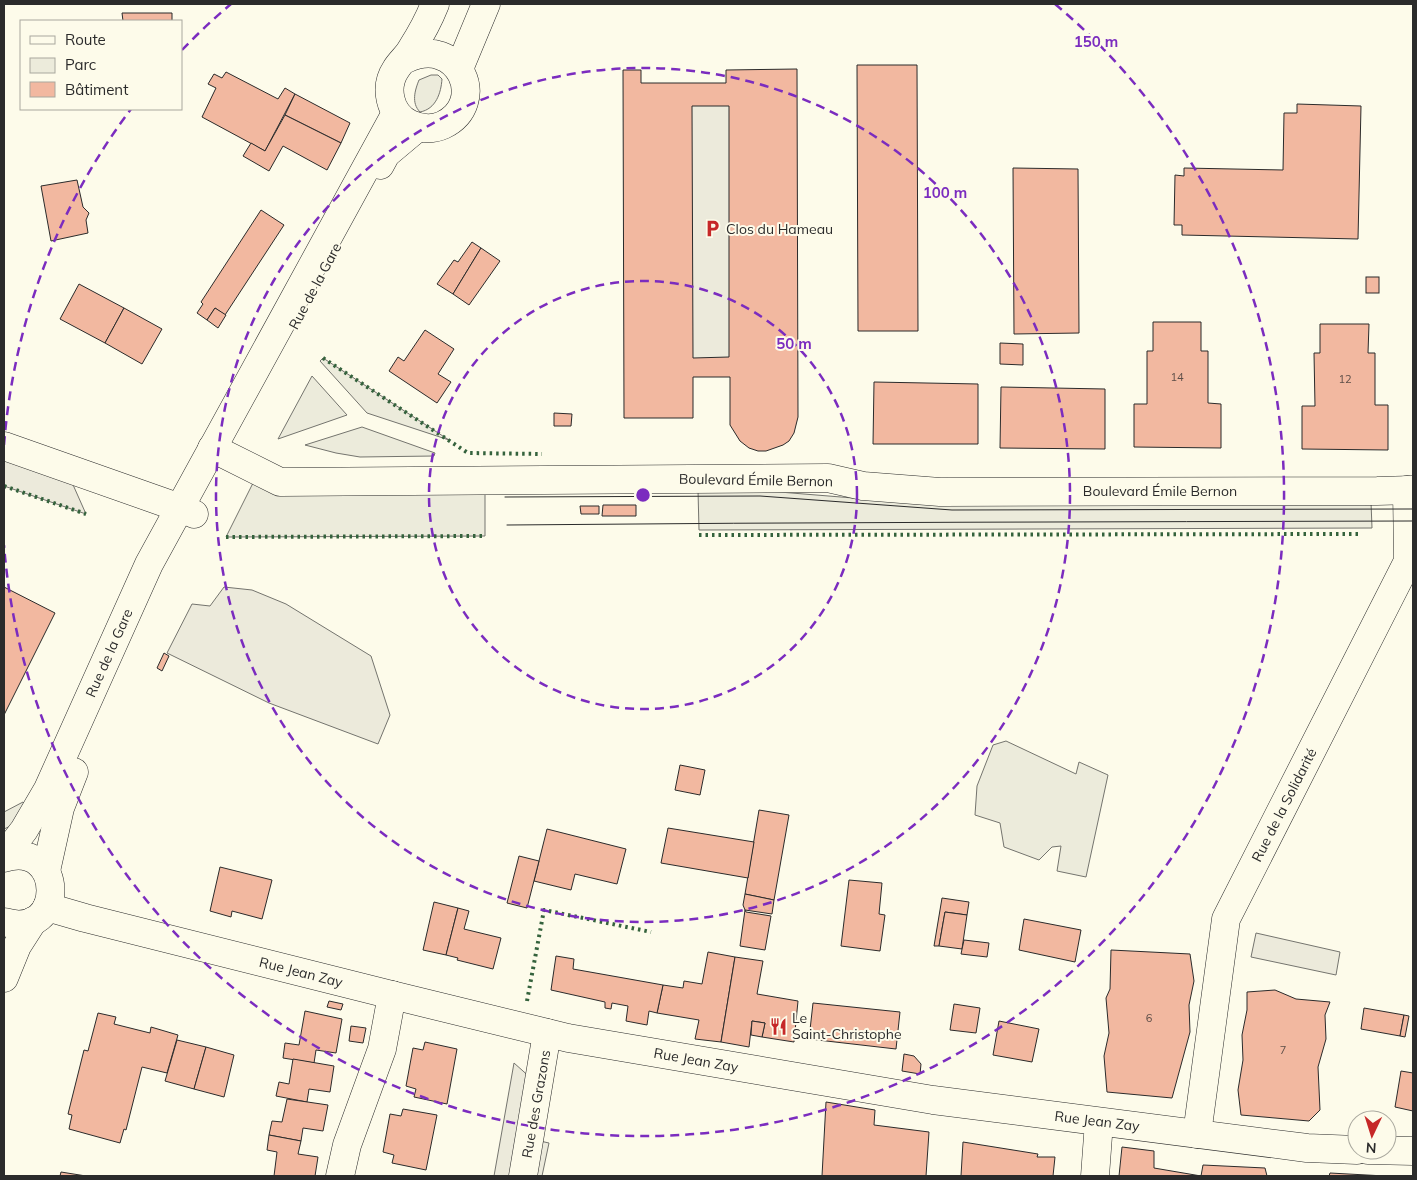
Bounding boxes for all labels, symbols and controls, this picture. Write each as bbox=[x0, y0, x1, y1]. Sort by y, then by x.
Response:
legend bbox=[20, 20, 182, 110]
text: Route bbox=[65, 30, 106, 49]
text: 150 m bbox=[1074, 32, 1118, 51]
text: Parc bbox=[65, 55, 96, 74]
text: Bâtiment bbox=[65, 80, 128, 99]
text: 100 m bbox=[923, 183, 967, 202]
parking icon: Clos du Hameau bbox=[702, 219, 722, 239]
place label: Clos du Hameau bbox=[726, 220, 833, 238]
street label: Rue de la Gare bbox=[285, 240, 345, 332]
text: 50 m bbox=[776, 334, 812, 353]
house number: 14 bbox=[1170, 370, 1184, 384]
house number: 12 bbox=[1338, 372, 1352, 386]
street label: Boulevard Émile Bernon bbox=[679, 470, 833, 490]
street label: Boulevard Émile Bernon bbox=[1083, 482, 1237, 500]
centre of rings bbox=[634, 486, 652, 504]
street label: Rue de la Gare bbox=[81, 606, 137, 700]
street label: Rue de la Solidarité bbox=[1248, 745, 1320, 865]
street label: Rue Jean Zay bbox=[257, 953, 345, 991]
place label: Le Saint-Christophe bbox=[792, 1009, 902, 1043]
house number: 6 bbox=[1146, 1011, 1153, 1025]
restaurant icon: Le Saint-Christophe bbox=[768, 1016, 788, 1036]
house number: 7 bbox=[1280, 1043, 1286, 1057]
street label: Rue Jean Zay bbox=[652, 1044, 740, 1076]
street label: Rue des Grazons bbox=[518, 1048, 554, 1160]
street label: Rue Jean Zay bbox=[1053, 1107, 1141, 1135]
north arrow bbox=[1347, 1110, 1397, 1160]
text: N bbox=[1365, 1139, 1377, 1157]

